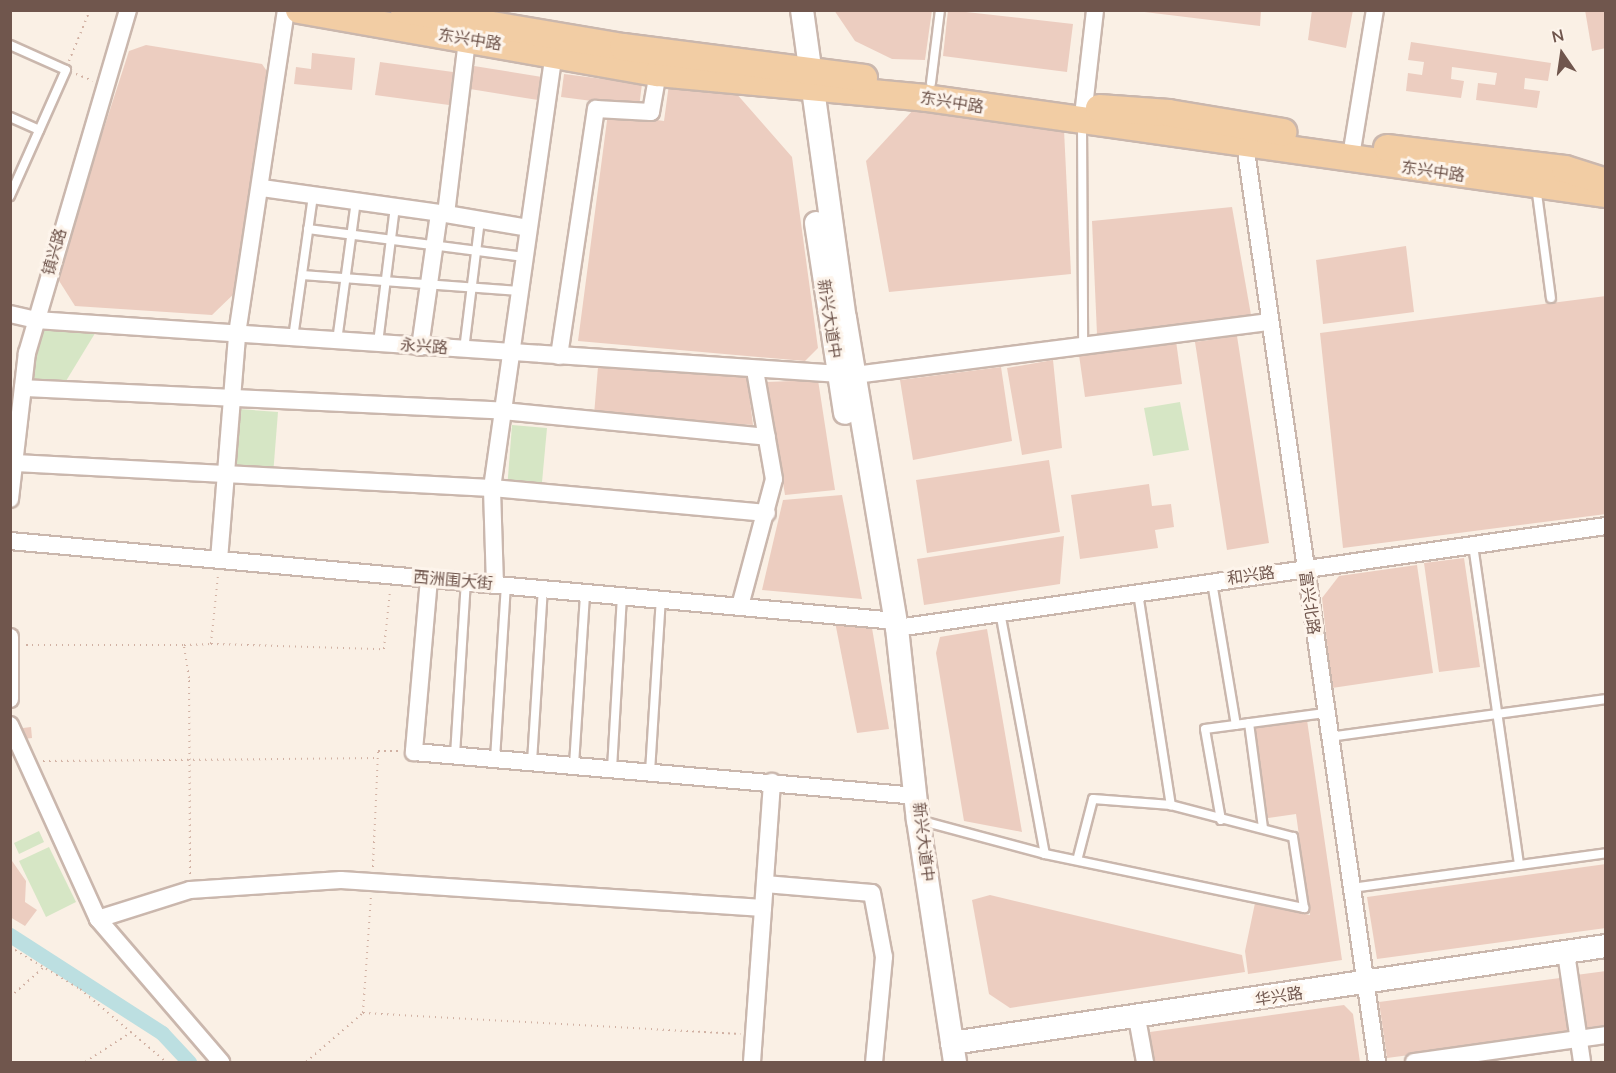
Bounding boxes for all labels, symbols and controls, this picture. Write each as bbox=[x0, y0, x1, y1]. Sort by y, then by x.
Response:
north arrow bbox=[1532, 24, 1592, 84]
text: N bbox=[1550, 24, 1566, 49]
street label: 东兴中路 bbox=[437, 26, 503, 54]
street label: 东兴中路 bbox=[919, 89, 985, 117]
street label: 东兴中路 bbox=[1400, 158, 1466, 186]
street label: 镇兴路 bbox=[39, 226, 71, 278]
street label: 新兴大道中 bbox=[813, 278, 845, 360]
street label: 永兴路 bbox=[399, 336, 449, 358]
street label: 和兴路 bbox=[1226, 563, 1276, 589]
street label: 西洲围大街 bbox=[412, 568, 494, 594]
street label: 富兴北路 bbox=[1295, 570, 1323, 636]
street label: 新兴大道中 bbox=[909, 801, 937, 883]
street label: 华兴路 bbox=[1254, 984, 1304, 1010]

